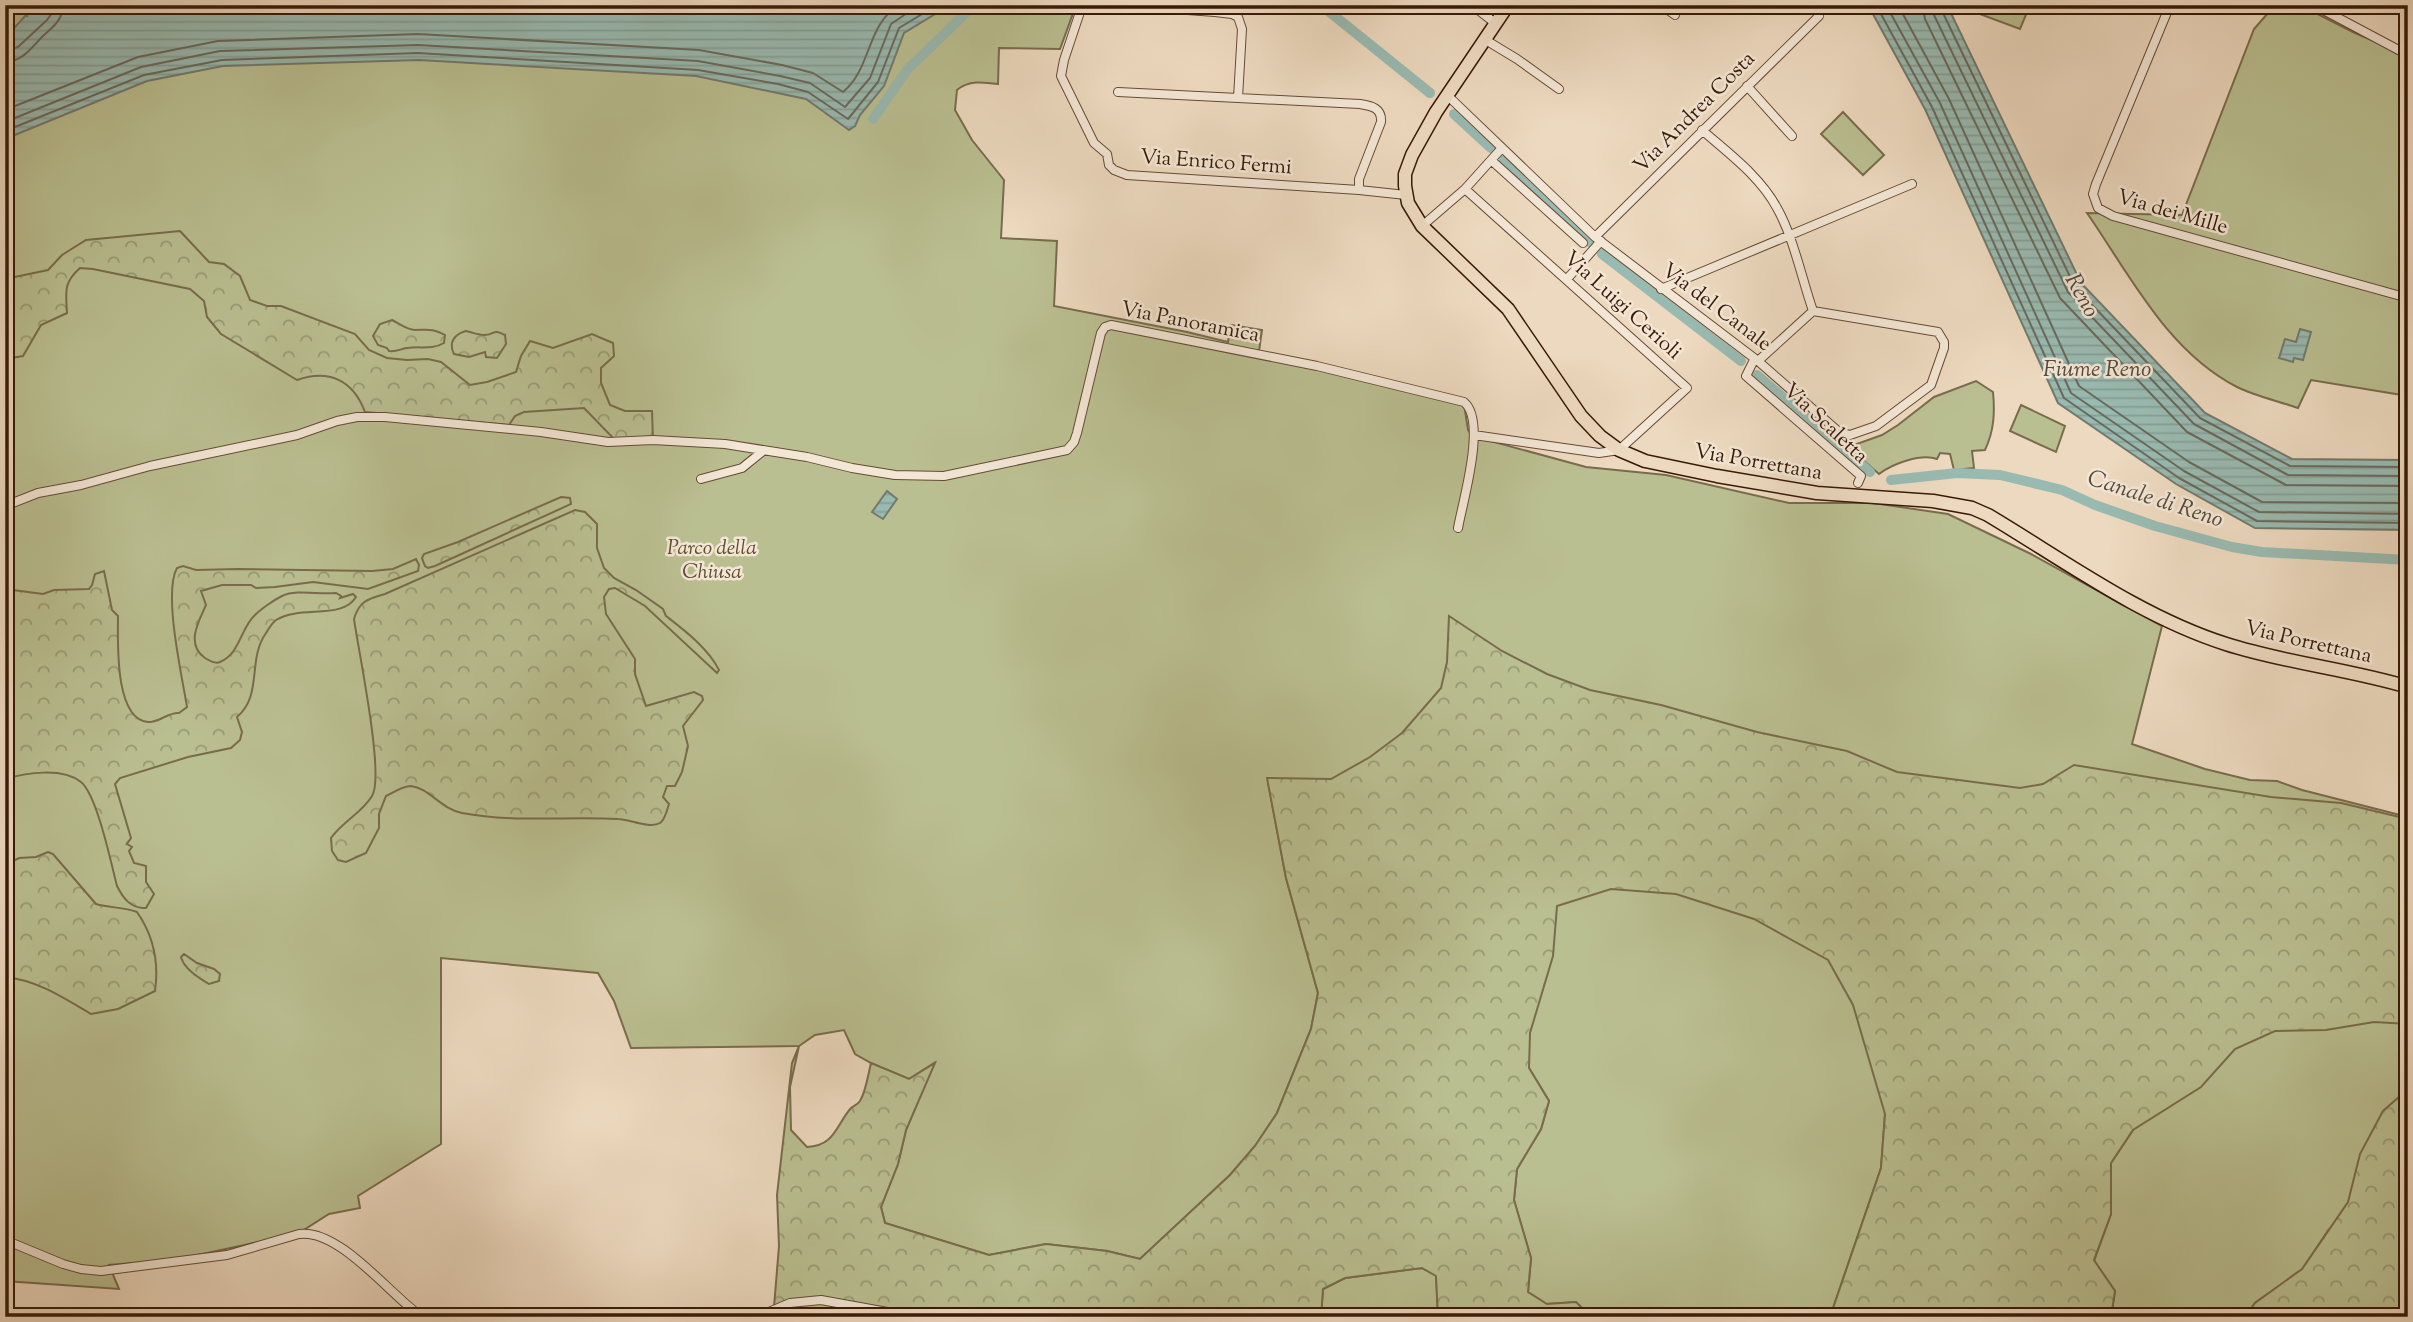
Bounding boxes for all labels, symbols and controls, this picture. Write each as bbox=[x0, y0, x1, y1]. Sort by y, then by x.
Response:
street label: Via Andrea Costa bbox=[1627, 45, 1763, 181]
street label: Via Enrico Fermi bbox=[1139, 143, 1293, 183]
street label: Via dei Mille bbox=[2113, 183, 2231, 243]
street label: Via Luigi Cerioli bbox=[1556, 245, 1688, 367]
street label: Via del Canale bbox=[1655, 256, 1777, 360]
water label: Reno bbox=[2055, 268, 2107, 324]
street label: Via Panoramica bbox=[1118, 295, 1262, 351]
water label: Fiume Reno bbox=[2043, 354, 2151, 387]
street label: Via Scaletta bbox=[1776, 377, 1875, 472]
street label: Via Porrettana bbox=[1691, 437, 1825, 489]
water label: Canale di Reno bbox=[2083, 463, 2227, 537]
park label: Parco della Chiusa bbox=[667, 534, 757, 588]
street label: Via Porrettana bbox=[2241, 614, 2375, 672]

